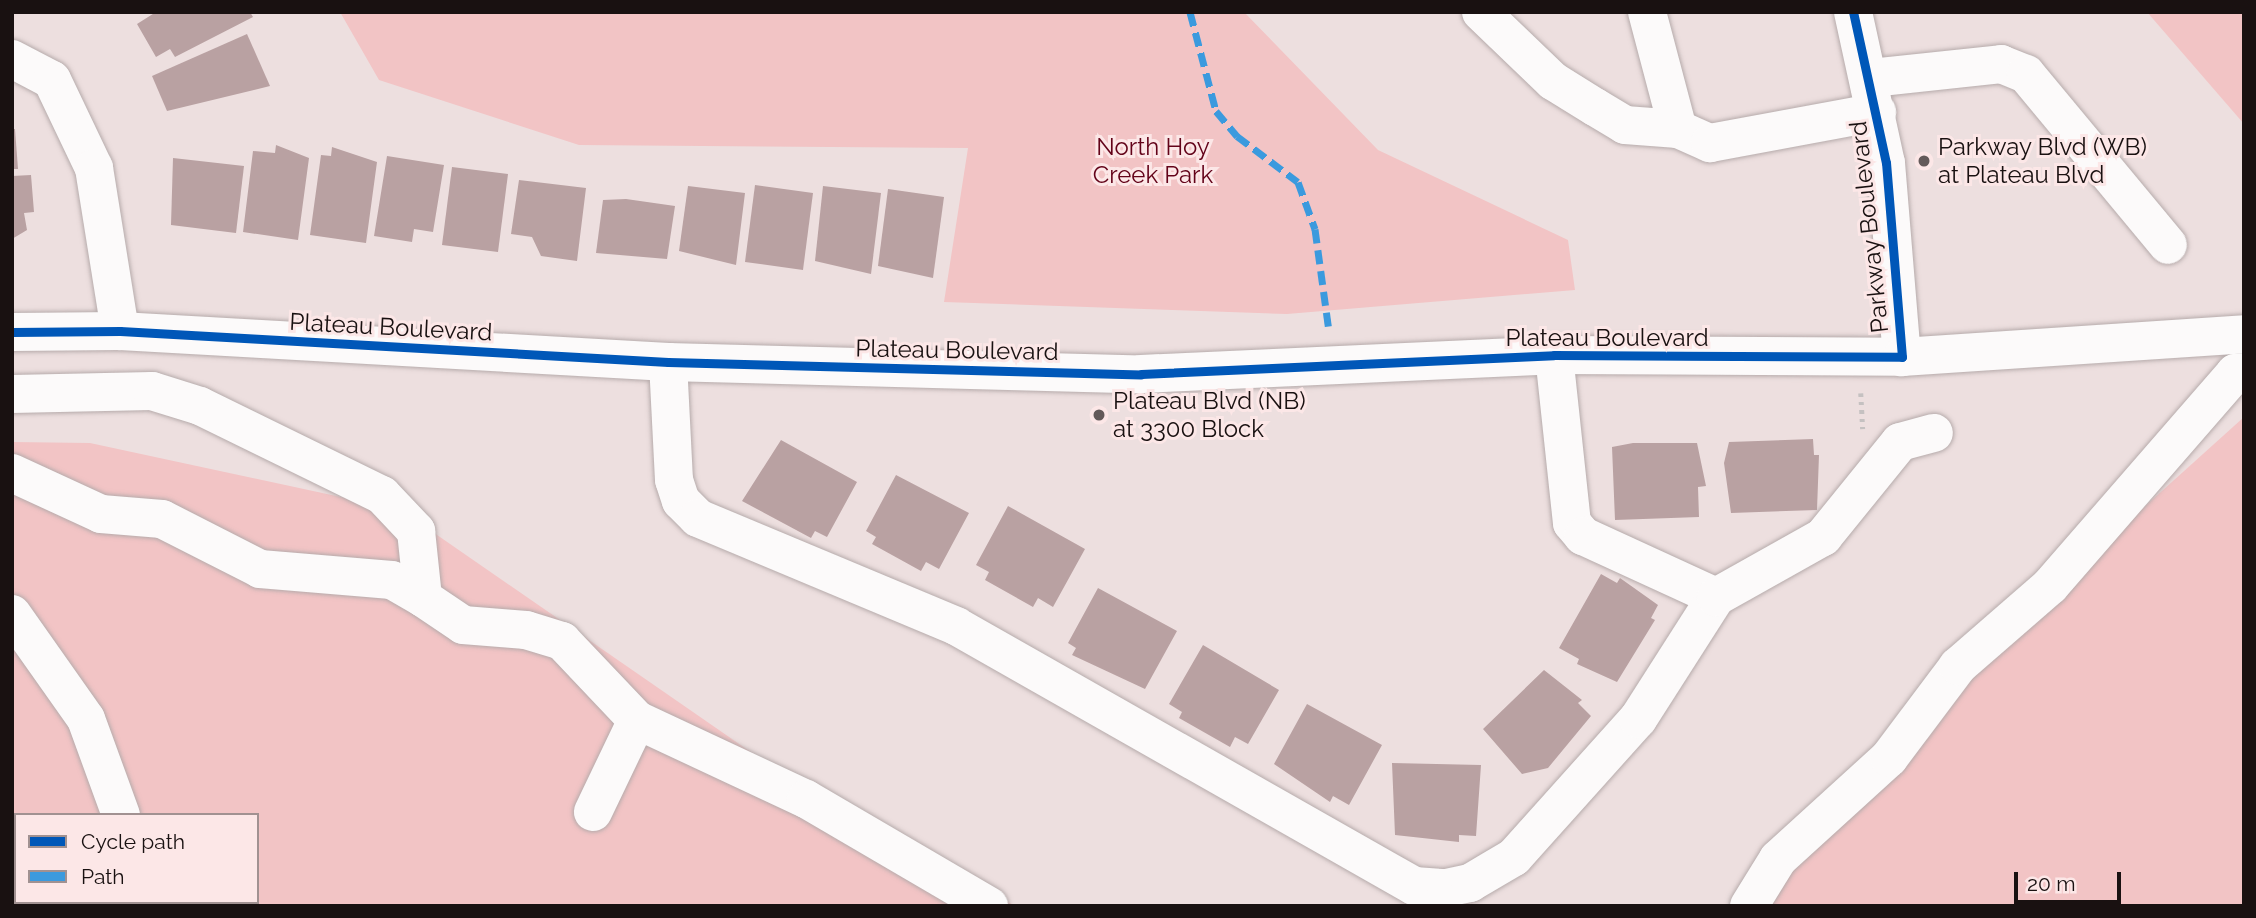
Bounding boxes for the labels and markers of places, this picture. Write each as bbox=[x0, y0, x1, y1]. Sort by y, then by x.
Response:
place label: Parkway Blvd (WB) at Plateau Blvd bbox=[1938, 133, 2148, 189]
marker: Parkway Blvd (WB) at Plateau Blvd bbox=[1916, 153, 1932, 169]
place label: Plateau Blvd (NB) at 3300 Block bbox=[1113, 387, 1306, 443]
marker: Plateau Blvd (NB) at 3300 Block bbox=[1091, 407, 1107, 423]

